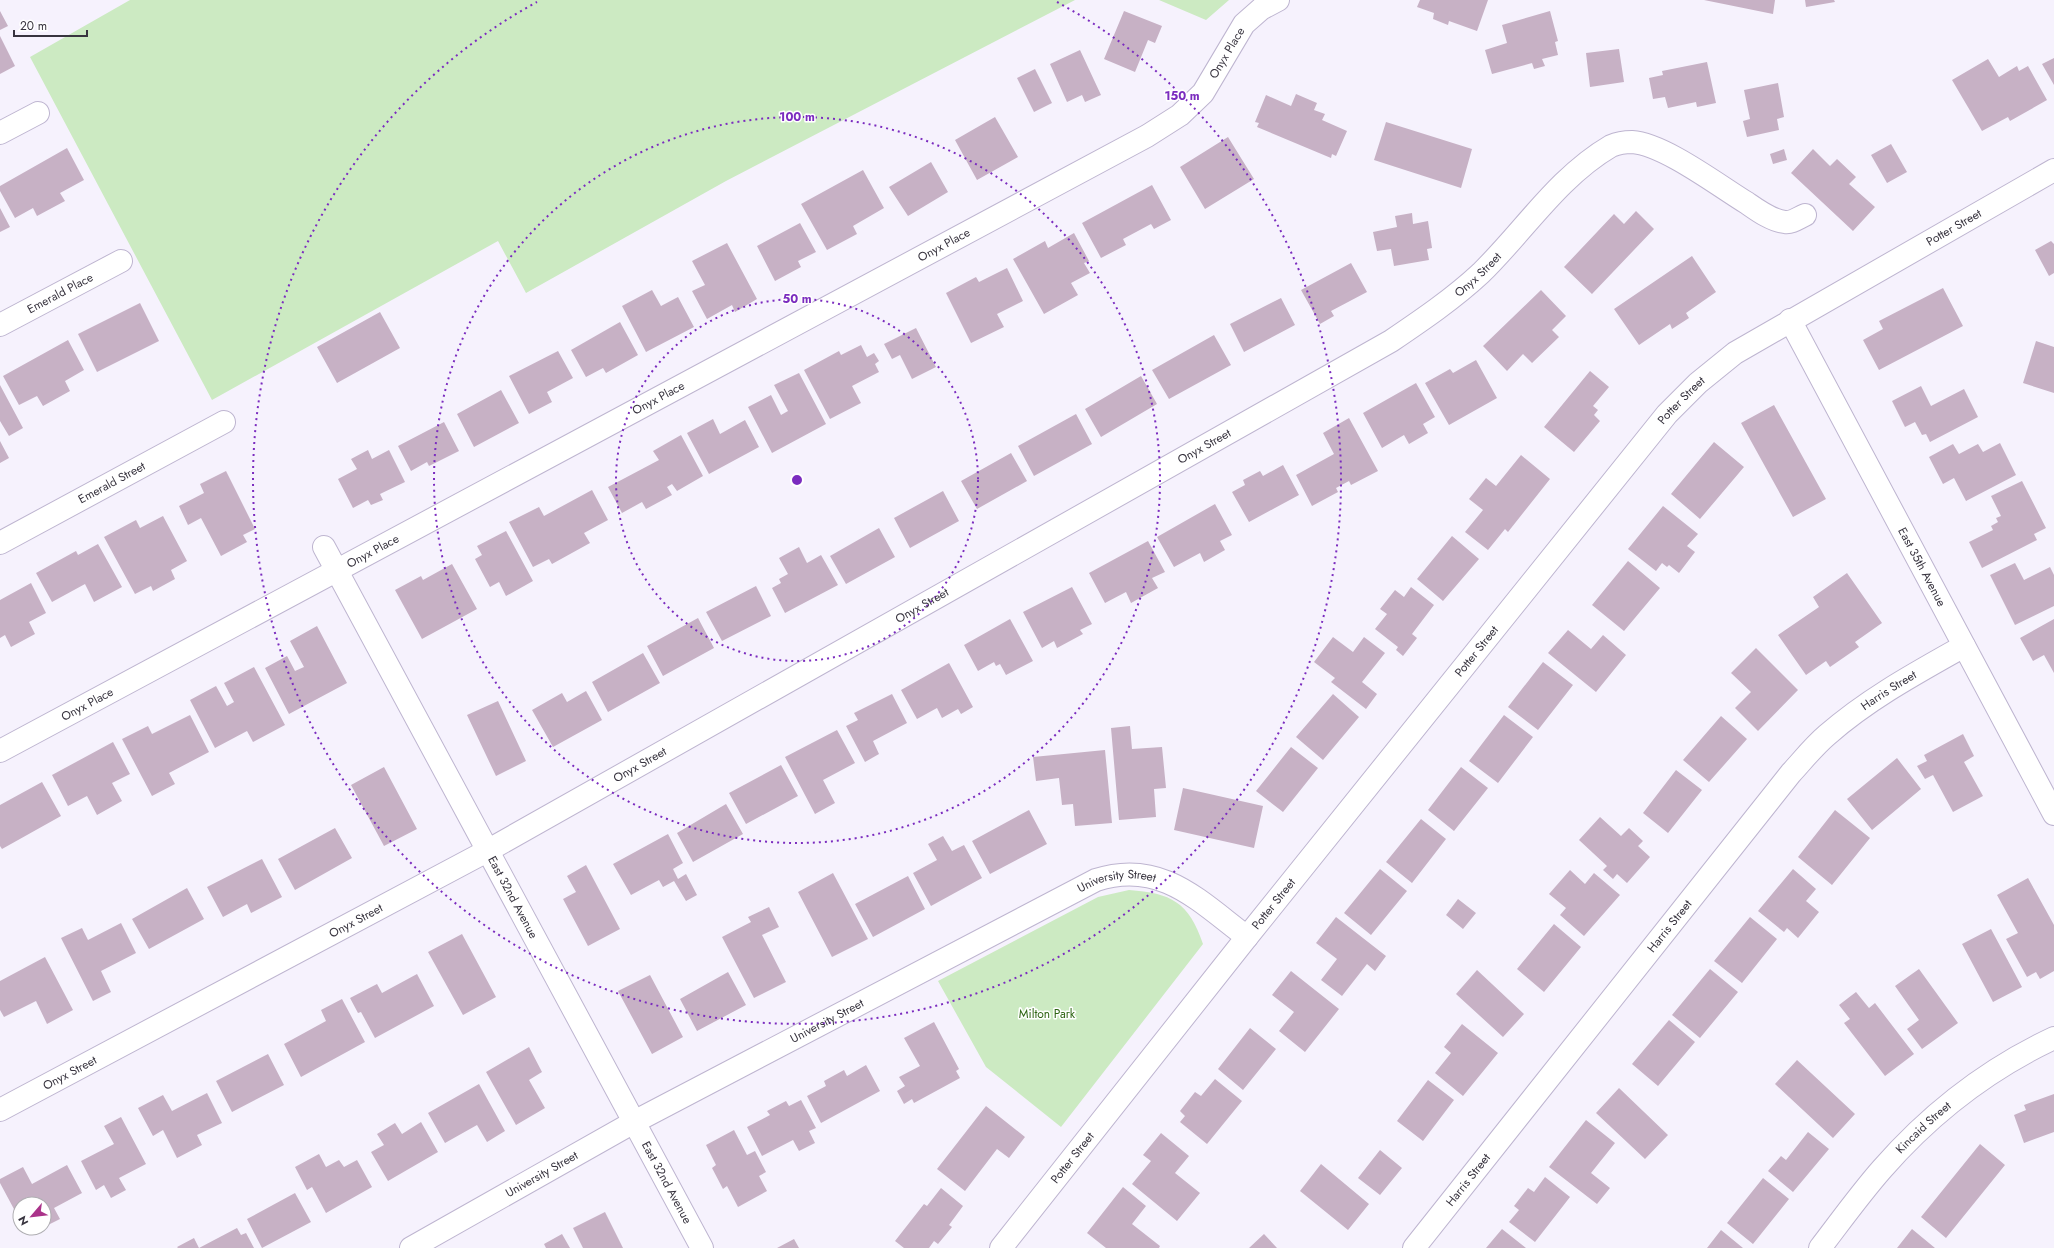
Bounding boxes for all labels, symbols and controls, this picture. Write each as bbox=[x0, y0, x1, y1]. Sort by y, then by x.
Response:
scale bar bbox=[14, 12, 87, 38]
text: 20 m bbox=[20, 17, 47, 35]
street label: Onyx Place bbox=[1204, 24, 1249, 82]
text: 150 m bbox=[1164, 87, 1200, 105]
text: 100 m bbox=[779, 108, 815, 126]
street label: Potter Street bbox=[1923, 204, 1985, 251]
street label: Onyx Place bbox=[914, 223, 973, 266]
street label: Onyx Street bbox=[1450, 248, 1506, 301]
street label: Emerald Place bbox=[24, 268, 96, 318]
text: 50 m bbox=[782, 290, 812, 308]
street label: Potter Street bbox=[1653, 372, 1709, 428]
street label: Onyx Place bbox=[629, 377, 688, 419]
street label: Onyx Street bbox=[1174, 424, 1234, 469]
street label: Emerald Street bbox=[75, 457, 149, 508]
centre of rings bbox=[790, 473, 804, 487]
street label: East 35th Avenue bbox=[1893, 524, 1950, 610]
street label: Onyx Place bbox=[343, 530, 402, 573]
street label: Onyx Street bbox=[892, 583, 952, 628]
street label: Potter Street bbox=[1450, 622, 1503, 681]
street label: Harris Street bbox=[1857, 666, 1920, 715]
street label: Onyx Place bbox=[58, 683, 117, 726]
street label: Onyx Street bbox=[610, 742, 670, 787]
street label: East 32nd Avenue bbox=[483, 853, 542, 942]
street label: University Street bbox=[1074, 865, 1158, 897]
street label: Potter Street bbox=[1247, 874, 1300, 933]
street label: Harris Street bbox=[1643, 896, 1696, 956]
street label: Onyx Street bbox=[326, 899, 386, 942]
street label: University Street bbox=[787, 994, 867, 1048]
park label: Milton Park bbox=[1019, 1005, 1076, 1023]
street label: Onyx Street bbox=[40, 1051, 100, 1095]
street label: Kincaid Street bbox=[1891, 1097, 1955, 1158]
street label: Potter Street bbox=[1046, 1128, 1098, 1187]
street label: East 32nd Avenue bbox=[637, 1138, 696, 1227]
street label: University Street bbox=[502, 1146, 581, 1202]
street label: Harris Street bbox=[1441, 1150, 1495, 1210]
north arrow bbox=[12, 1196, 52, 1236]
text: N bbox=[14, 1213, 32, 1228]

